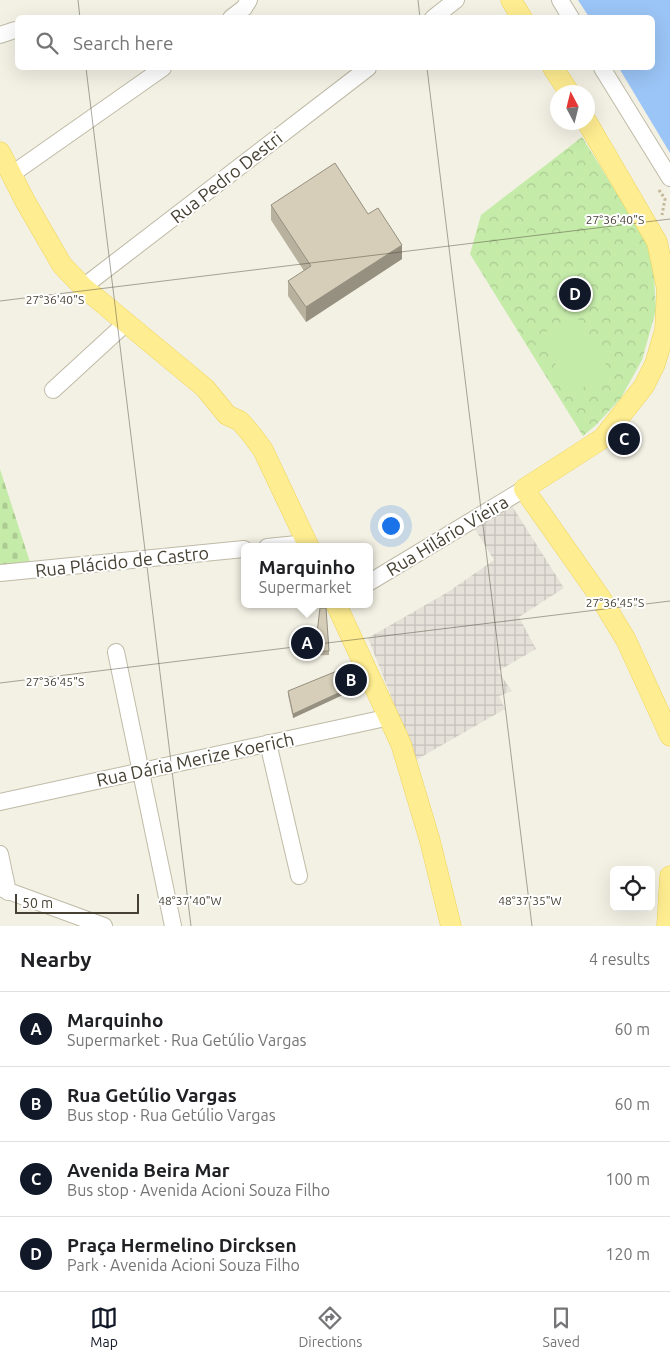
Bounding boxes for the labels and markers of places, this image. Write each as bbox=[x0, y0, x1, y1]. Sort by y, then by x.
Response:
pin: D bbox=[559, 275, 591, 313]
pin: C bbox=[608, 420, 640, 458]
pin: A bbox=[291, 624, 323, 662]
pin: B bbox=[335, 661, 367, 699]

